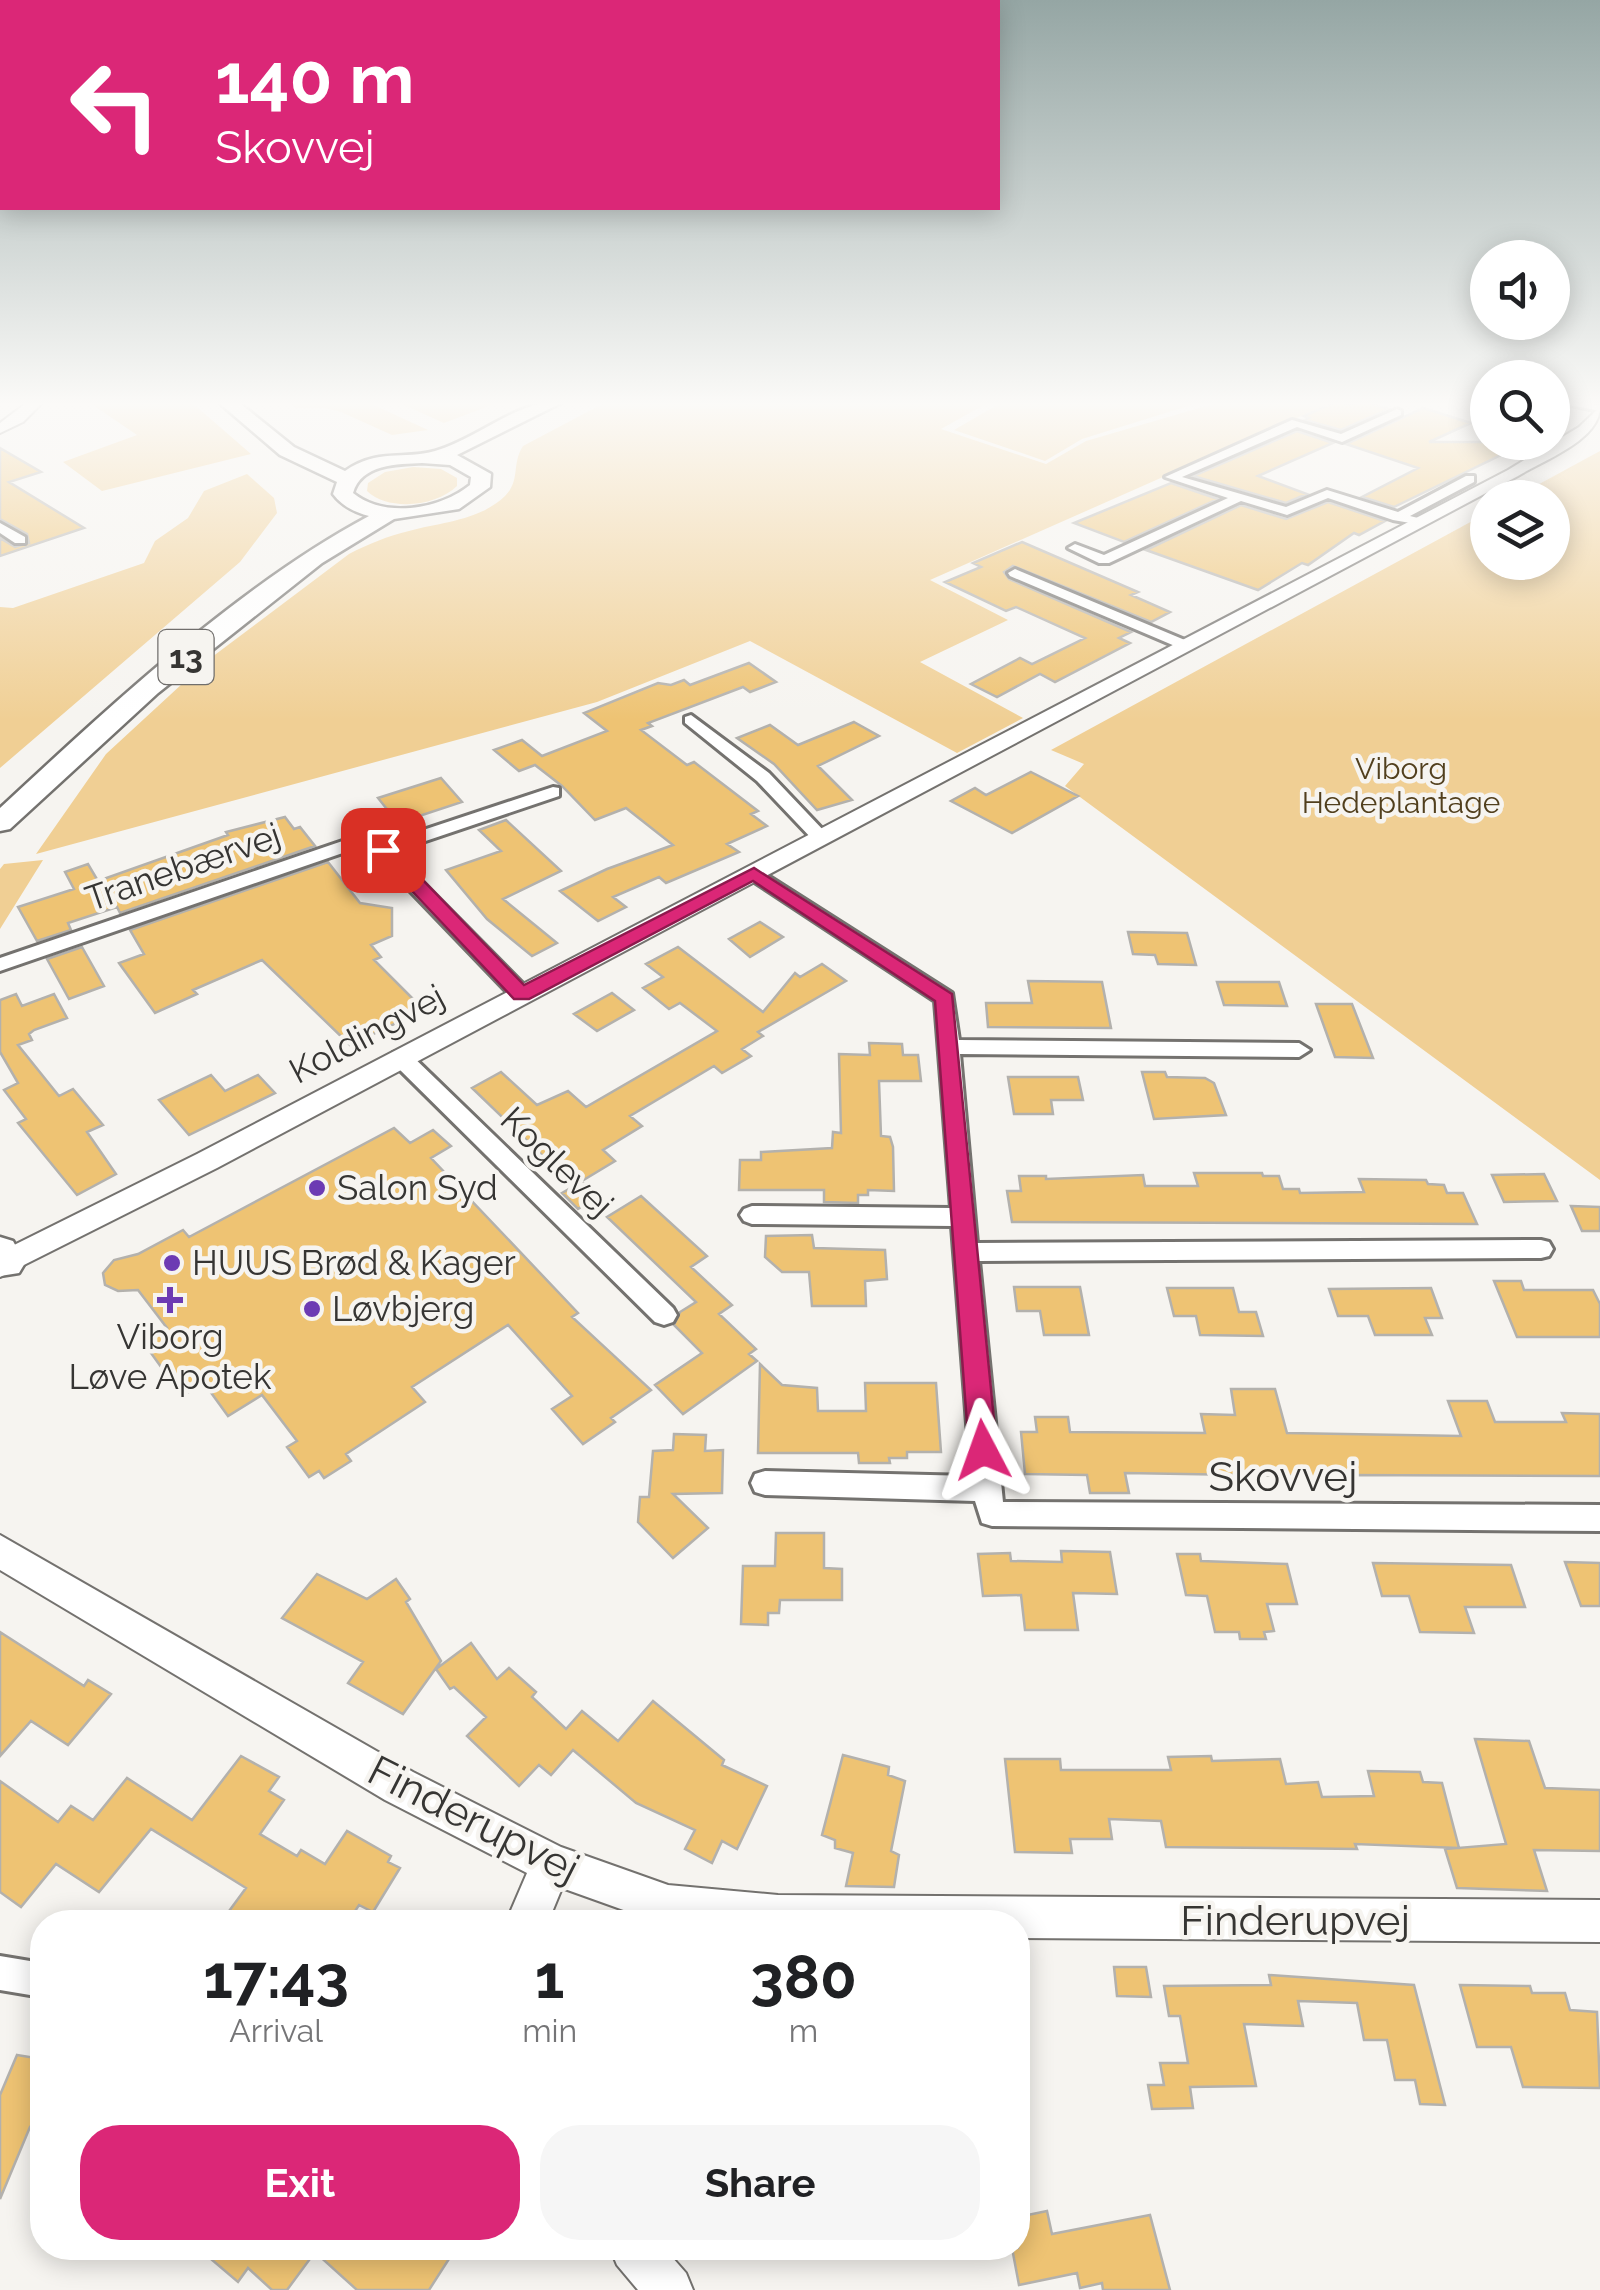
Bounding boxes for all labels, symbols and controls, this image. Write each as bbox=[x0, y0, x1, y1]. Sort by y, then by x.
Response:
text: 140 m bbox=[215, 37, 415, 119]
icon: left bbox=[50, 40, 180, 170]
text: Skovvej bbox=[215, 121, 375, 174]
map controls bbox=[1470, 240, 1570, 580]
button: sound bbox=[1470, 240, 1570, 340]
button: search bbox=[1470, 360, 1570, 460]
button: layers bbox=[1470, 480, 1570, 580]
road number: 13 bbox=[158, 630, 214, 684]
park label: Viborg Hedeplantage bbox=[1302, 751, 1500, 820]
pin bbox=[341, 808, 426, 893]
street label: Tranebærvej bbox=[80, 814, 286, 919]
icon: arrive bbox=[356, 823, 411, 878]
street label: Koldingvej bbox=[282, 976, 451, 1091]
street label: Koglevej bbox=[493, 1098, 622, 1225]
place label: Salon Syd bbox=[337, 1167, 498, 1208]
marker: Salon Syd bbox=[306, 1177, 328, 1199]
place label: HUUS Brød & Kager bbox=[192, 1242, 516, 1283]
marker: HUUS Brød & Kager bbox=[161, 1252, 183, 1274]
place label: Løvbjerg bbox=[332, 1288, 474, 1329]
marker: Viborg Løve Apotek bbox=[159, 1289, 181, 1311]
marker: Løvbjerg bbox=[301, 1298, 323, 1320]
place label: Viborg Løve Apotek bbox=[69, 1316, 272, 1397]
position arrow bbox=[931, 1398, 1035, 1502]
street label: Skovvej bbox=[1209, 1452, 1357, 1501]
street label: Finderupvej bbox=[360, 1745, 587, 1893]
street label: Finderupvej bbox=[1180, 1896, 1410, 1945]
text: 17:43 bbox=[203, 1942, 349, 2012]
text: 1 bbox=[535, 1942, 564, 2012]
text: 380 bbox=[750, 1942, 857, 2012]
text: Arrival bbox=[229, 2012, 323, 2049]
text: min bbox=[522, 2012, 577, 2049]
text: m bbox=[789, 2012, 818, 2049]
button: Exit bbox=[80, 2125, 520, 2240]
button: Share bbox=[540, 2125, 980, 2240]

